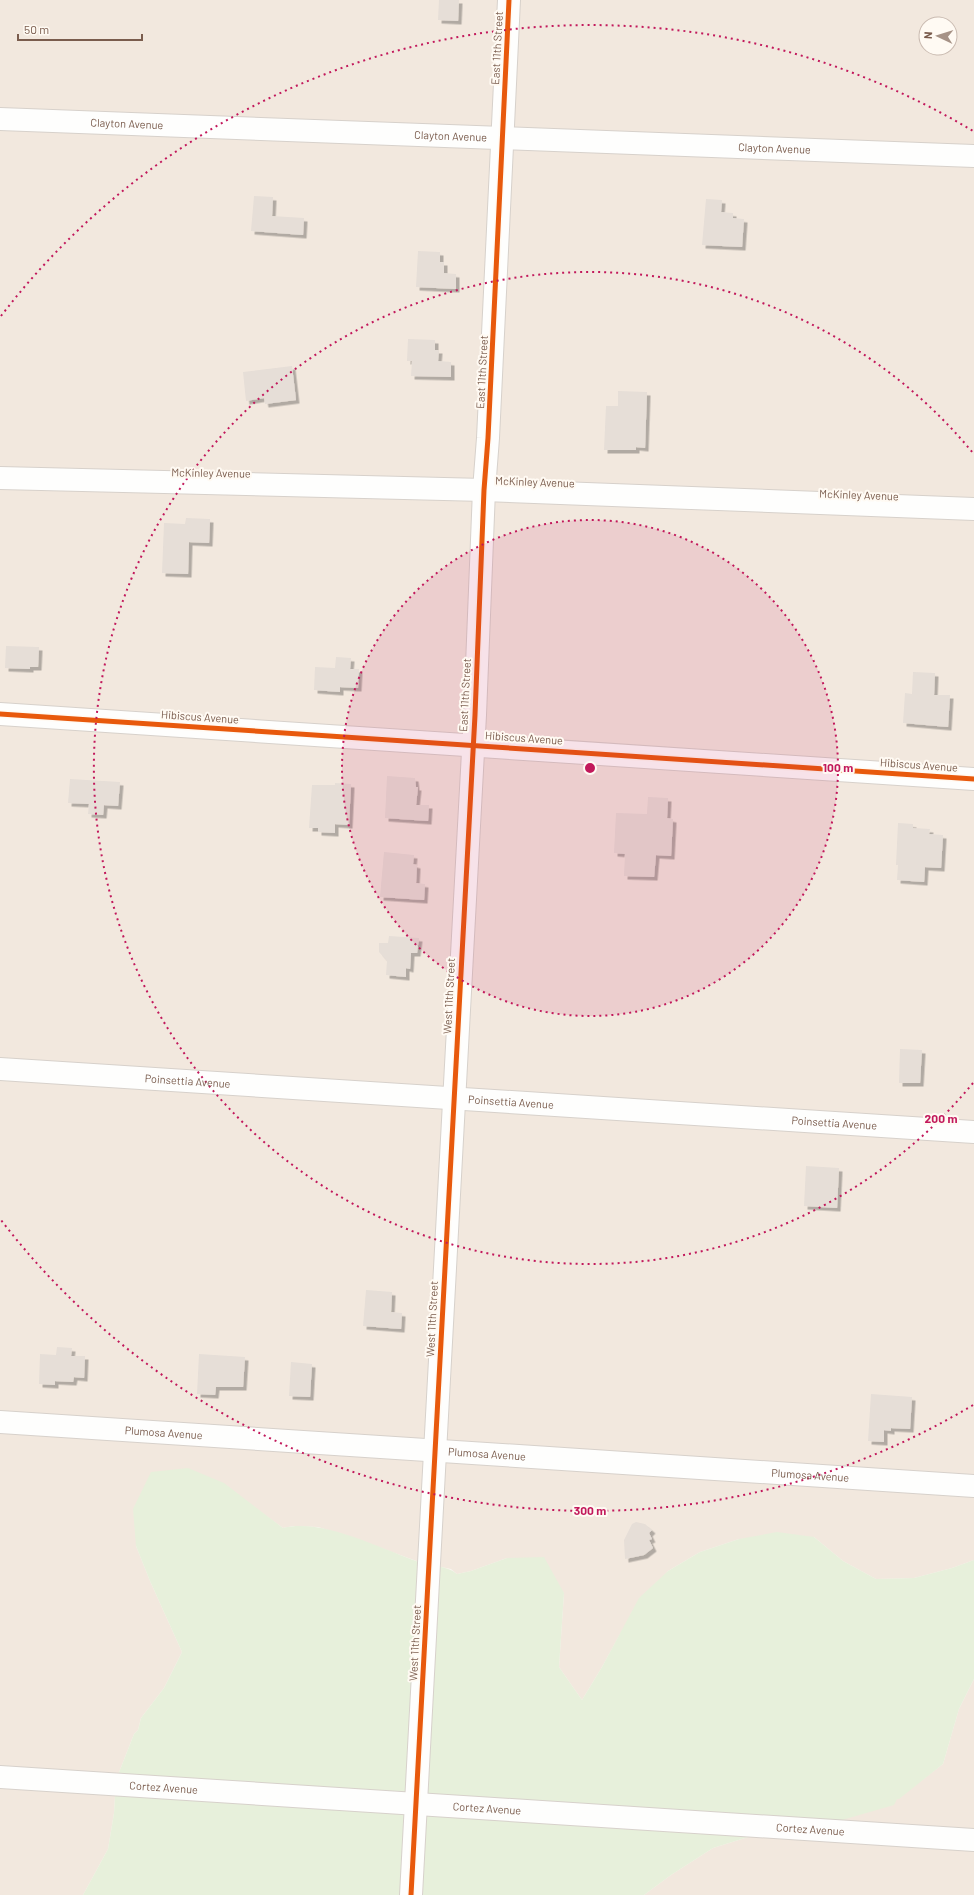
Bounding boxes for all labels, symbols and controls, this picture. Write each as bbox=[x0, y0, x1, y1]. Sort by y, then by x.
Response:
street label: East 11th Street bbox=[488, 11, 505, 85]
scale bar bbox=[18, 16, 142, 42]
north arrow bbox=[918, 16, 958, 56]
text: 50 m bbox=[24, 22, 49, 36]
text: N bbox=[921, 31, 934, 39]
street label: Clayton Avenue bbox=[90, 115, 164, 131]
street label: Clayton Avenue bbox=[414, 128, 487, 144]
street label: Clayton Avenue bbox=[738, 140, 811, 156]
street label: East 11th Street bbox=[473, 335, 490, 409]
street label: McKinley Avenue bbox=[171, 465, 251, 480]
street label: McKinley Avenue bbox=[495, 474, 575, 489]
street label: McKinley Avenue bbox=[819, 487, 899, 502]
street label: East 11th Street bbox=[456, 658, 473, 732]
street label: Hibiscus Avenue bbox=[161, 707, 240, 726]
street label: Hibiscus Avenue bbox=[485, 728, 564, 747]
street label: Hibiscus Avenue bbox=[880, 755, 959, 774]
text: 100 m bbox=[823, 760, 853, 774]
centre of rings bbox=[583, 761, 597, 775]
street label: West 11th Street bbox=[440, 958, 457, 1034]
street label: Poinsettia Avenue bbox=[144, 1071, 231, 1090]
street label: Poinsettia Avenue bbox=[468, 1092, 554, 1111]
text: 200 m bbox=[925, 1111, 957, 1125]
street label: Poinsettia Avenue bbox=[791, 1113, 878, 1132]
street label: West 11th Street bbox=[423, 1281, 440, 1357]
street label: Plumosa Avenue bbox=[124, 1423, 203, 1441]
street label: Plumosa Avenue bbox=[448, 1444, 527, 1463]
street label: Plumosa Avenue bbox=[771, 1466, 850, 1484]
text: 300 m bbox=[574, 1503, 606, 1517]
street label: West 11th Street bbox=[406, 1605, 423, 1681]
street label: Cortez Avenue bbox=[129, 1778, 199, 1796]
street label: Cortez Avenue bbox=[452, 1799, 522, 1817]
street label: Cortez Avenue bbox=[776, 1820, 845, 1838]

